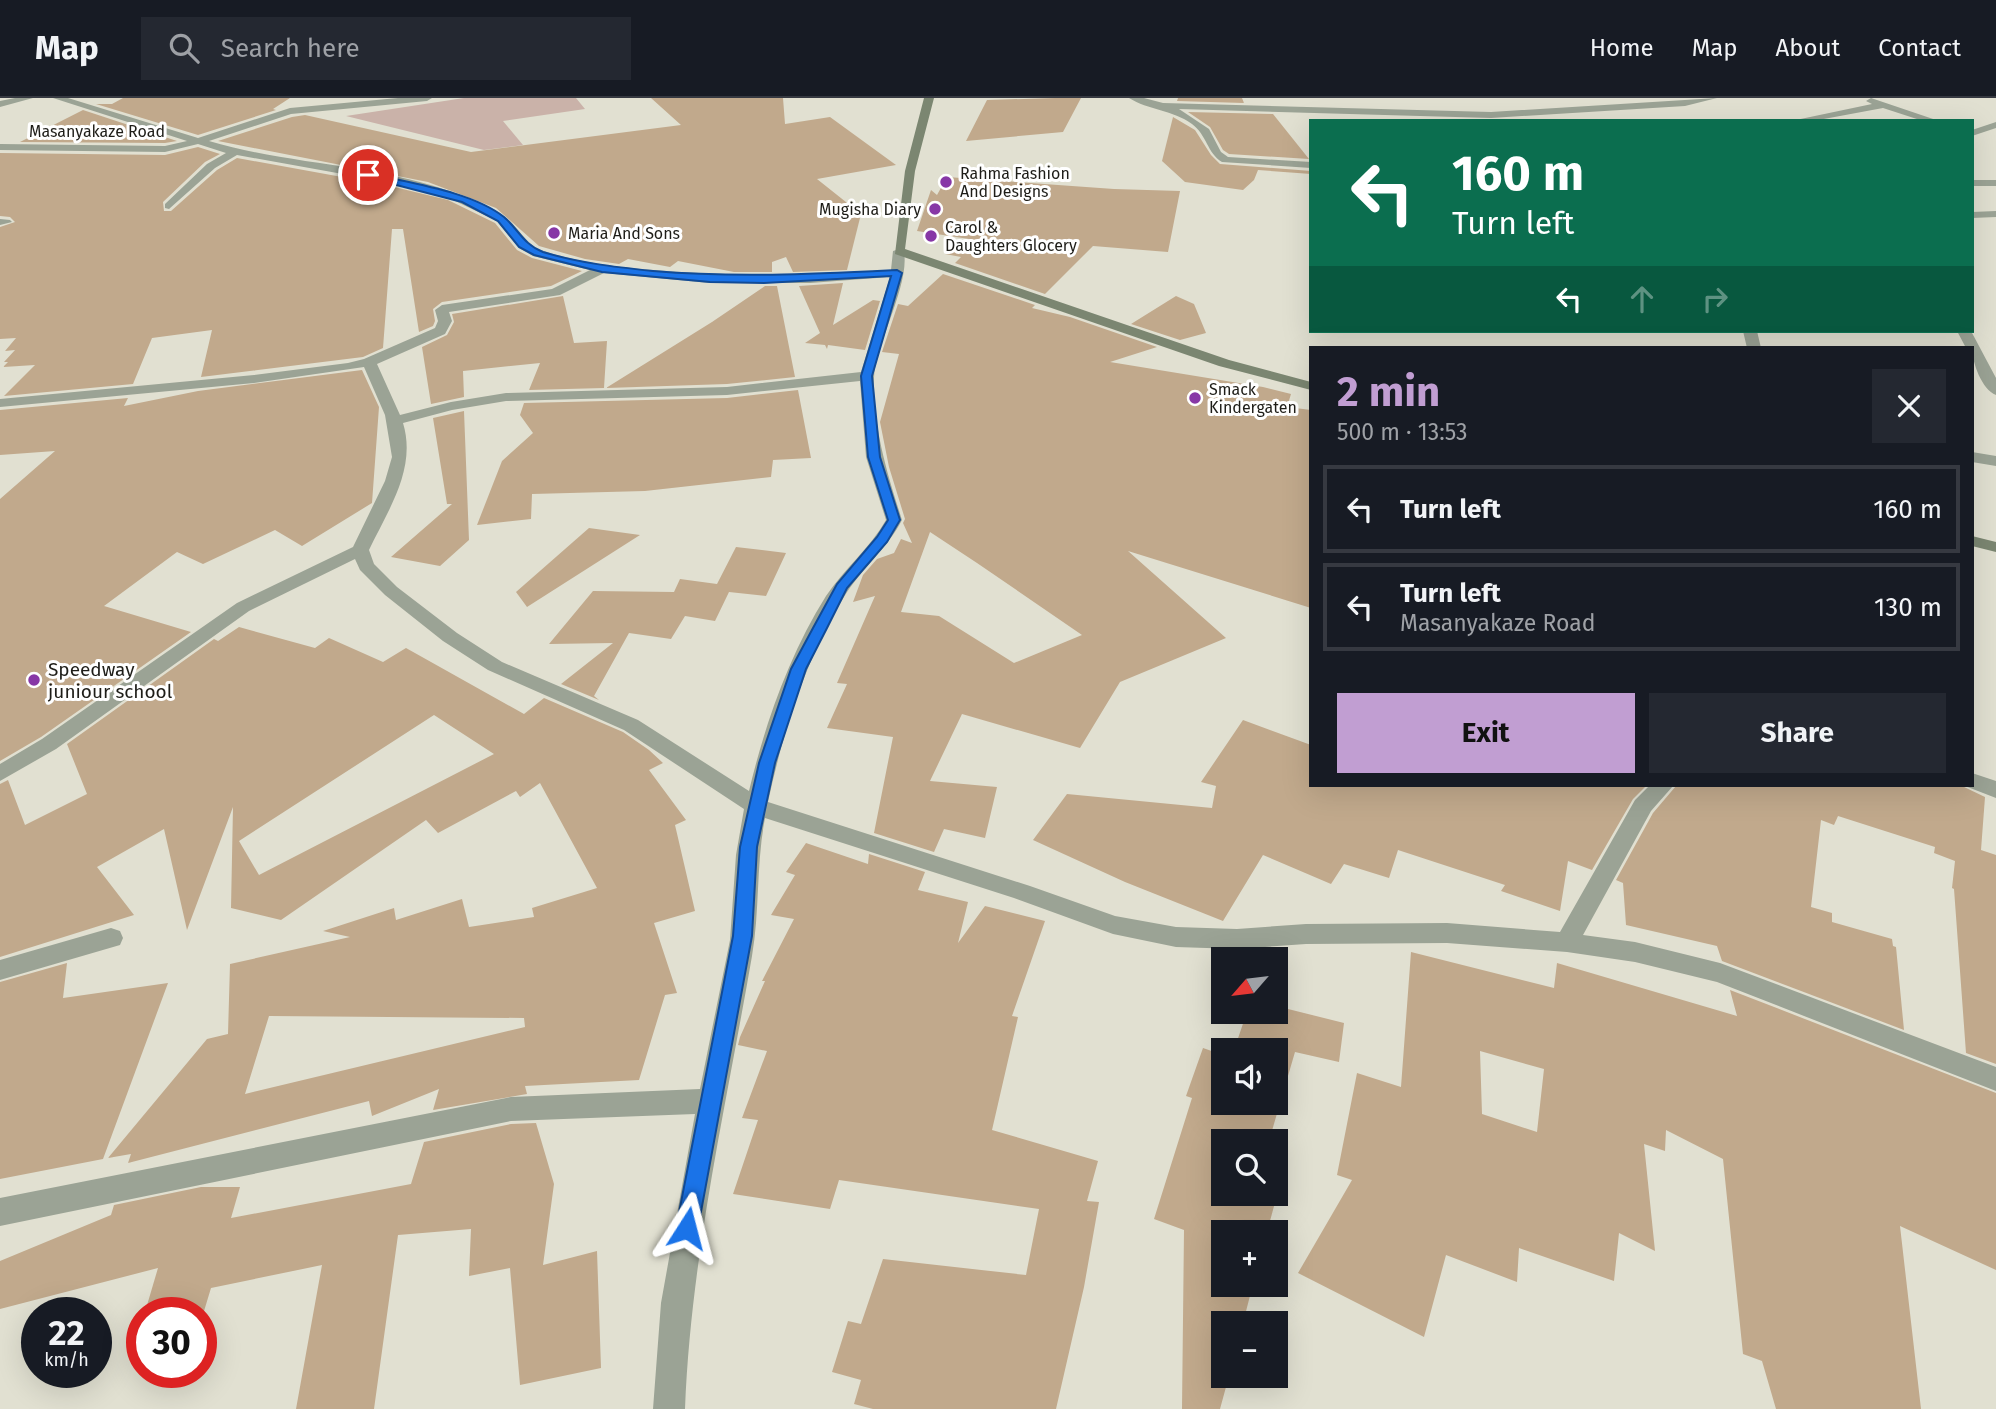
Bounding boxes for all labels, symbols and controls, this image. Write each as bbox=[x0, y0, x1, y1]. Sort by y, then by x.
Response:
search box bbox=[141, 17, 631, 80]
text: Map bbox=[35, 28, 99, 68]
icon: search bbox=[165, 29, 203, 67]
text: Search here bbox=[221, 33, 360, 64]
text: Home bbox=[1590, 34, 1654, 62]
text: Map bbox=[1692, 34, 1738, 62]
text: About bbox=[1776, 34, 1840, 62]
text: Contact bbox=[1878, 34, 1961, 62]
street label: Masanyakaze Road bbox=[29, 122, 165, 141]
text: 160 m bbox=[1452, 144, 1584, 203]
pin bbox=[338, 145, 398, 205]
icon: left bbox=[1337, 147, 1428, 238]
icon: arrive bbox=[349, 156, 387, 194]
place label: Rahma Fashion And Designs bbox=[960, 164, 1070, 201]
marker: Rahma Fashion And Designs bbox=[938, 174, 954, 190]
place label: Mugisha Diary bbox=[819, 200, 921, 219]
marker: Mugisha Diary bbox=[927, 201, 943, 217]
text: Turn left bbox=[1452, 204, 1574, 242]
place label: Carol & Daughters Glocery bbox=[945, 218, 1077, 255]
place label: Maria And Sons bbox=[568, 224, 680, 243]
marker: Maria And Sons bbox=[546, 225, 562, 241]
marker: Carol & Daughters Glocery bbox=[923, 228, 939, 244]
icon: left bbox=[1550, 280, 1588, 318]
icon: ahead bbox=[1623, 280, 1661, 318]
icon: right bbox=[1696, 280, 1734, 318]
text: 2 min bbox=[1337, 367, 1440, 417]
button: close bbox=[1872, 369, 1946, 443]
place label: Smack Kindergaten bbox=[1209, 380, 1297, 417]
marker: Smack Kindergaten bbox=[1187, 390, 1203, 406]
text: 500 m · 13:53 bbox=[1337, 418, 1468, 446]
icon: left bbox=[1341, 490, 1379, 528]
text: Turn left bbox=[1400, 494, 1501, 525]
text: 160 m bbox=[1873, 494, 1942, 525]
text: Turn left bbox=[1400, 578, 1501, 609]
icon: left bbox=[1341, 588, 1379, 626]
text: 130 m bbox=[1874, 592, 1942, 623]
text: Masanyakaze Road bbox=[1400, 609, 1595, 637]
place label: Speedway juniour school bbox=[47, 658, 173, 703]
marker: Speedway juniour school bbox=[26, 672, 42, 688]
button: Exit bbox=[1337, 693, 1635, 773]
button: Share bbox=[1649, 693, 1946, 773]
north arrow bbox=[1211, 947, 1288, 1024]
map controls bbox=[1211, 947, 1288, 1388]
button: sound bbox=[1211, 1038, 1288, 1115]
button: search bbox=[1211, 1129, 1288, 1206]
position arrow bbox=[650, 1191, 724, 1265]
button: + bbox=[1211, 1220, 1288, 1297]
speed limit sign: 30 bbox=[126, 1297, 217, 1388]
button: − bbox=[1211, 1311, 1288, 1388]
text: 22 bbox=[48, 1312, 85, 1354]
text: km/h bbox=[44, 1349, 89, 1371]

